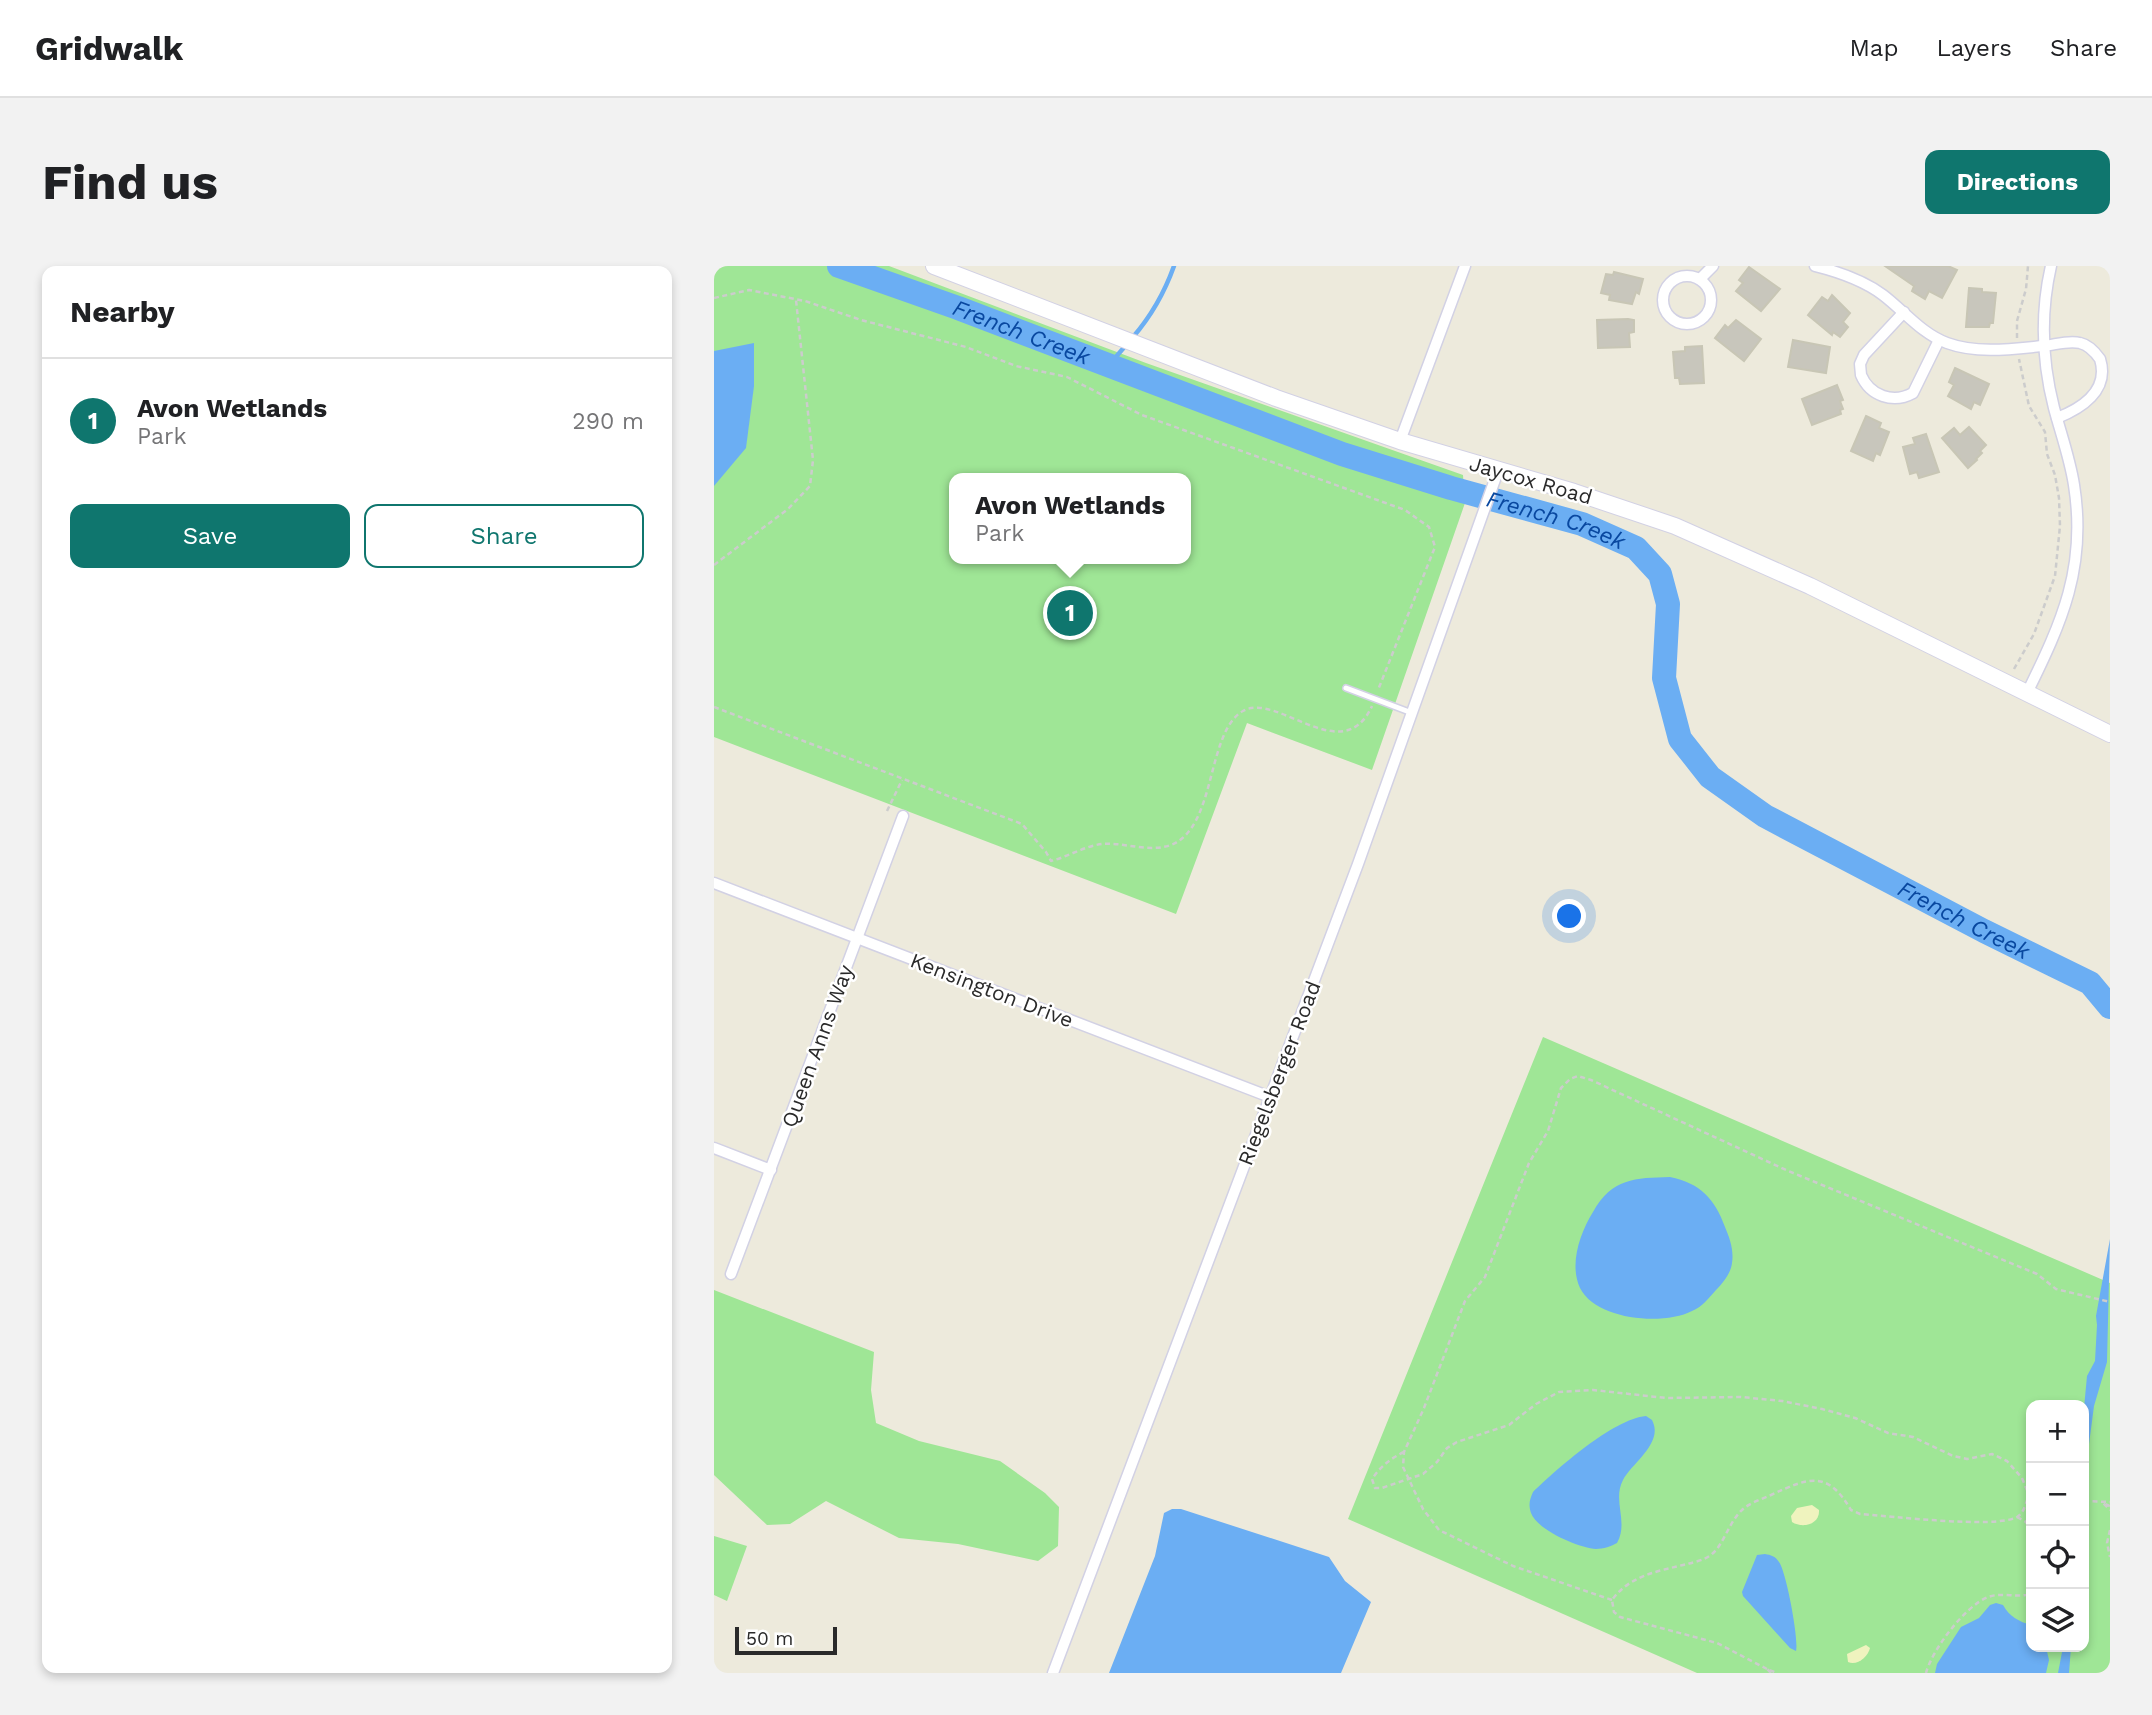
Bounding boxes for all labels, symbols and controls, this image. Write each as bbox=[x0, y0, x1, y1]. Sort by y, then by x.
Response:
text: Gridwalk bbox=[35, 29, 183, 68]
text: Map bbox=[1850, 34, 1898, 62]
text: Layers bbox=[1936, 34, 2012, 62]
text: Share bbox=[2050, 34, 2117, 62]
button: Directions bbox=[1925, 150, 2110, 214]
text: Find us bbox=[42, 153, 218, 211]
text: Nearby bbox=[70, 294, 175, 329]
water label: French Creek bbox=[949, 294, 1095, 371]
text: Avon Wetlands bbox=[137, 393, 327, 423]
text: 1 bbox=[88, 408, 98, 435]
text: 290 m bbox=[572, 408, 644, 435]
text: Park bbox=[137, 423, 186, 450]
street label: Jaycox Road bbox=[1467, 451, 1595, 509]
popup bbox=[949, 473, 1191, 564]
water label: French Creek bbox=[1484, 485, 1631, 556]
text: Avon Wetlands bbox=[975, 490, 1165, 520]
button: Save bbox=[70, 504, 350, 568]
button: Share bbox=[364, 504, 644, 568]
text: Park bbox=[975, 520, 1024, 547]
pin: 1 bbox=[1047, 587, 1093, 639]
water label: French Creek bbox=[1893, 875, 2036, 966]
your location bbox=[1552, 899, 1586, 933]
street label: Kensington Drive bbox=[907, 947, 1077, 1033]
street label: Queen Anns Way bbox=[776, 961, 858, 1131]
street label: Riegelsberger Road bbox=[1232, 977, 1326, 1169]
map controls bbox=[2026, 1400, 2089, 1652]
button: + bbox=[2026, 1400, 2089, 1463]
button: − bbox=[2026, 1463, 2089, 1526]
button: locate bbox=[2026, 1526, 2089, 1589]
button: layers bbox=[2026, 1589, 2089, 1652]
scale bar bbox=[735, 1624, 836, 1656]
text: 50 m bbox=[746, 1627, 793, 1650]

